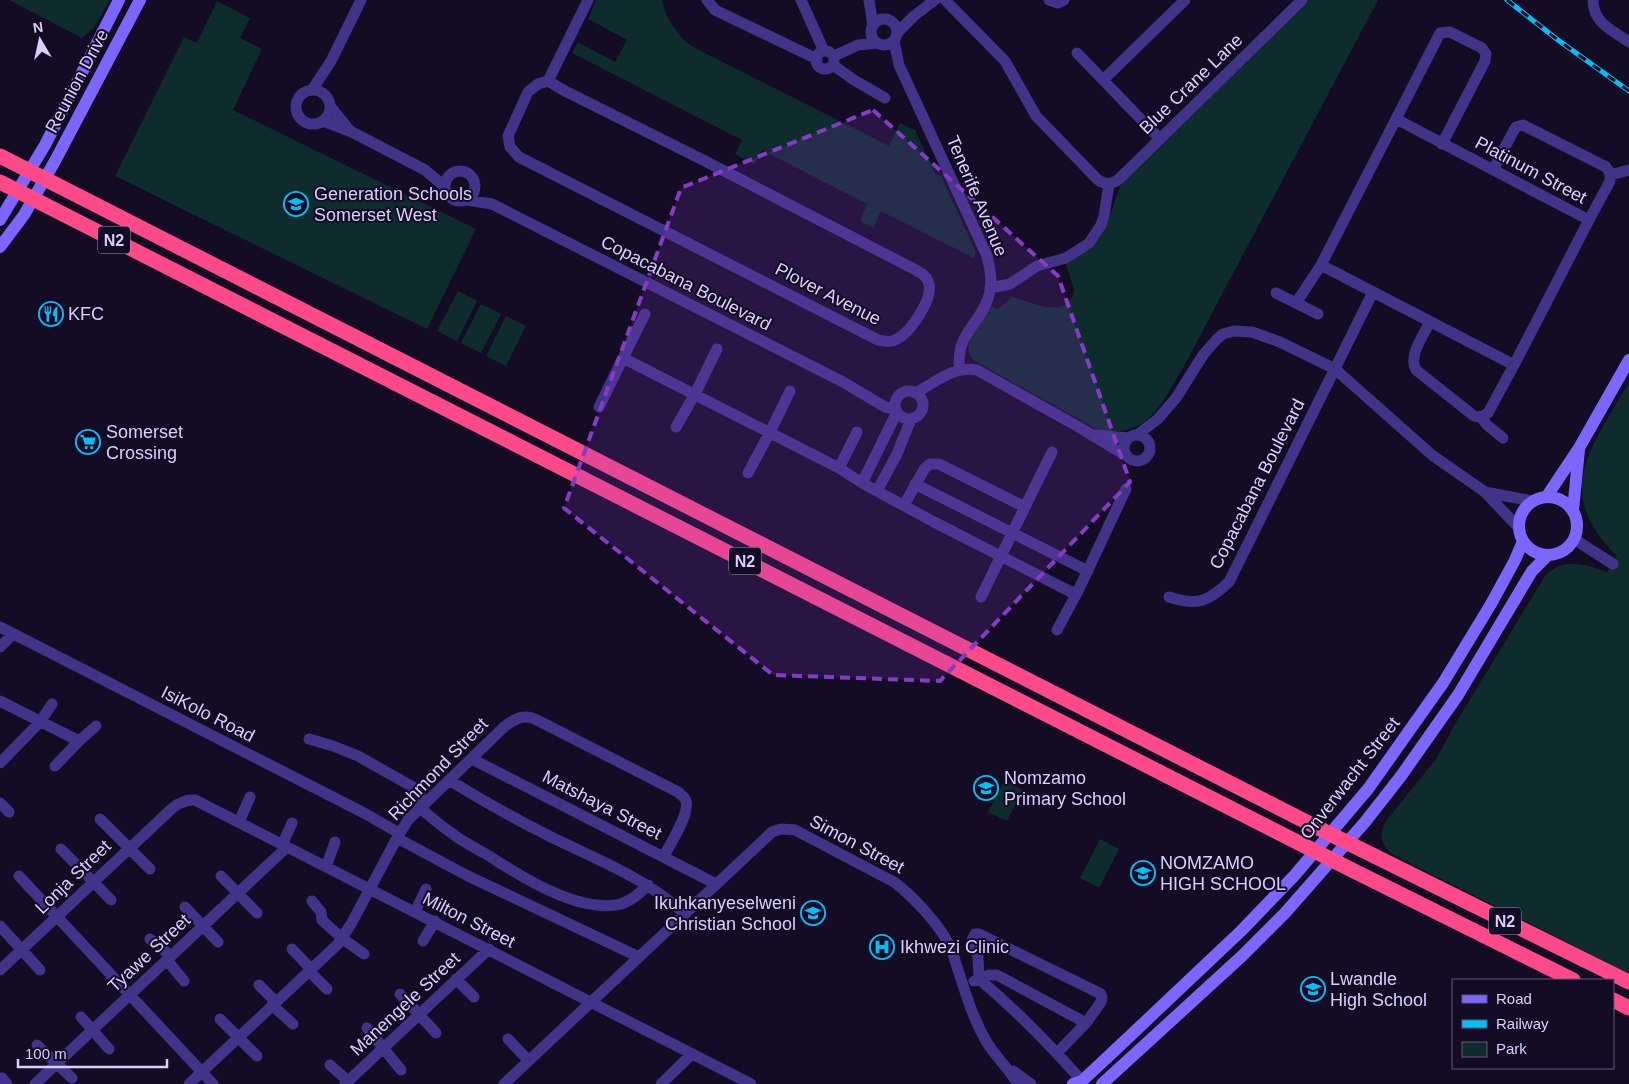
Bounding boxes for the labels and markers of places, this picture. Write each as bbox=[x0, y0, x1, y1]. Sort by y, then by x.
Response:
place label: Generation Schools Somerset West bbox=[314, 184, 472, 225]
school or university icon: Generation Schools Somerset West bbox=[283, 191, 309, 217]
restaurant icon: KFC bbox=[38, 301, 64, 327]
place label: KFC bbox=[68, 304, 104, 324]
place label: Somerset Crossing bbox=[106, 422, 183, 463]
supermarket icon: Somerset Crossing bbox=[75, 429, 101, 455]
place label: Nomzamo Primary School bbox=[1004, 768, 1126, 809]
school or university icon: Nomzamo Primary School bbox=[973, 775, 999, 801]
place label: NOMZAMO HIGH SCHOOL bbox=[1160, 853, 1286, 894]
school or university icon: NOMZAMO HIGH SCHOOL bbox=[1130, 860, 1156, 886]
place label: Ikuhkanyeselweni Christian School bbox=[654, 893, 796, 934]
school or university icon: Ikuhkanyeselweni Christian School bbox=[800, 900, 826, 926]
hospital icon: Ikhwezi Clinic bbox=[869, 934, 895, 960]
place label: Ikhwezi Clinic bbox=[900, 937, 1009, 957]
place label: Lwandle High School bbox=[1330, 969, 1427, 1010]
school or university icon: Lwandle High School bbox=[1300, 976, 1326, 1002]

